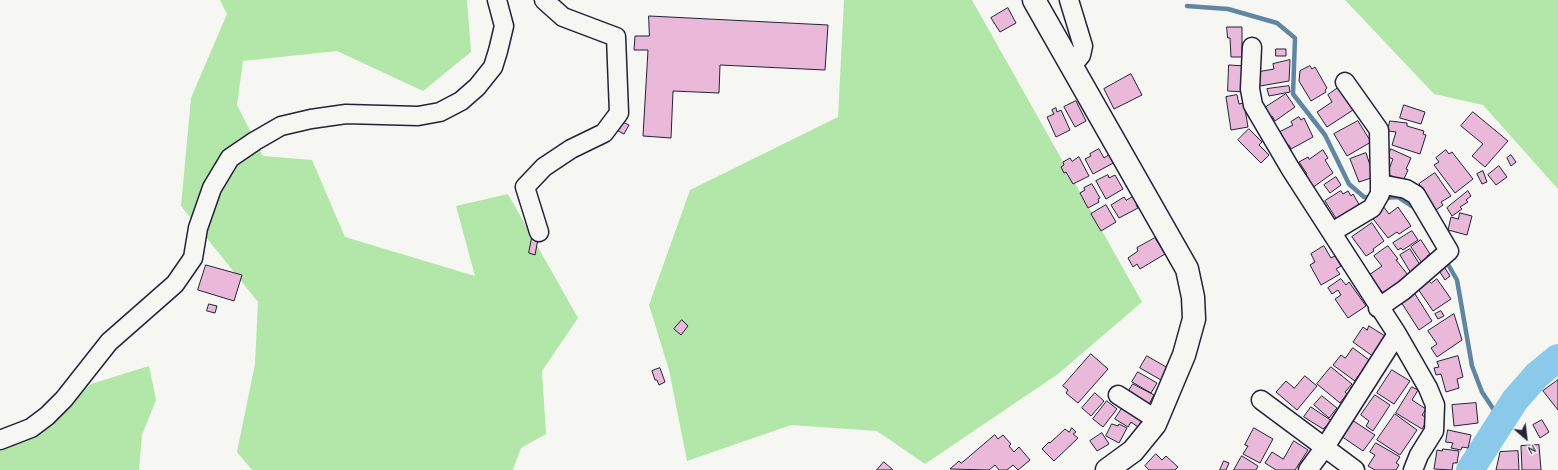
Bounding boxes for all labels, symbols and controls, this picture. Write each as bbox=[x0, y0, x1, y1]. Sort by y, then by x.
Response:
north arrow bbox=[1506, 418, 1546, 458]
text: N bbox=[1526, 442, 1538, 456]

